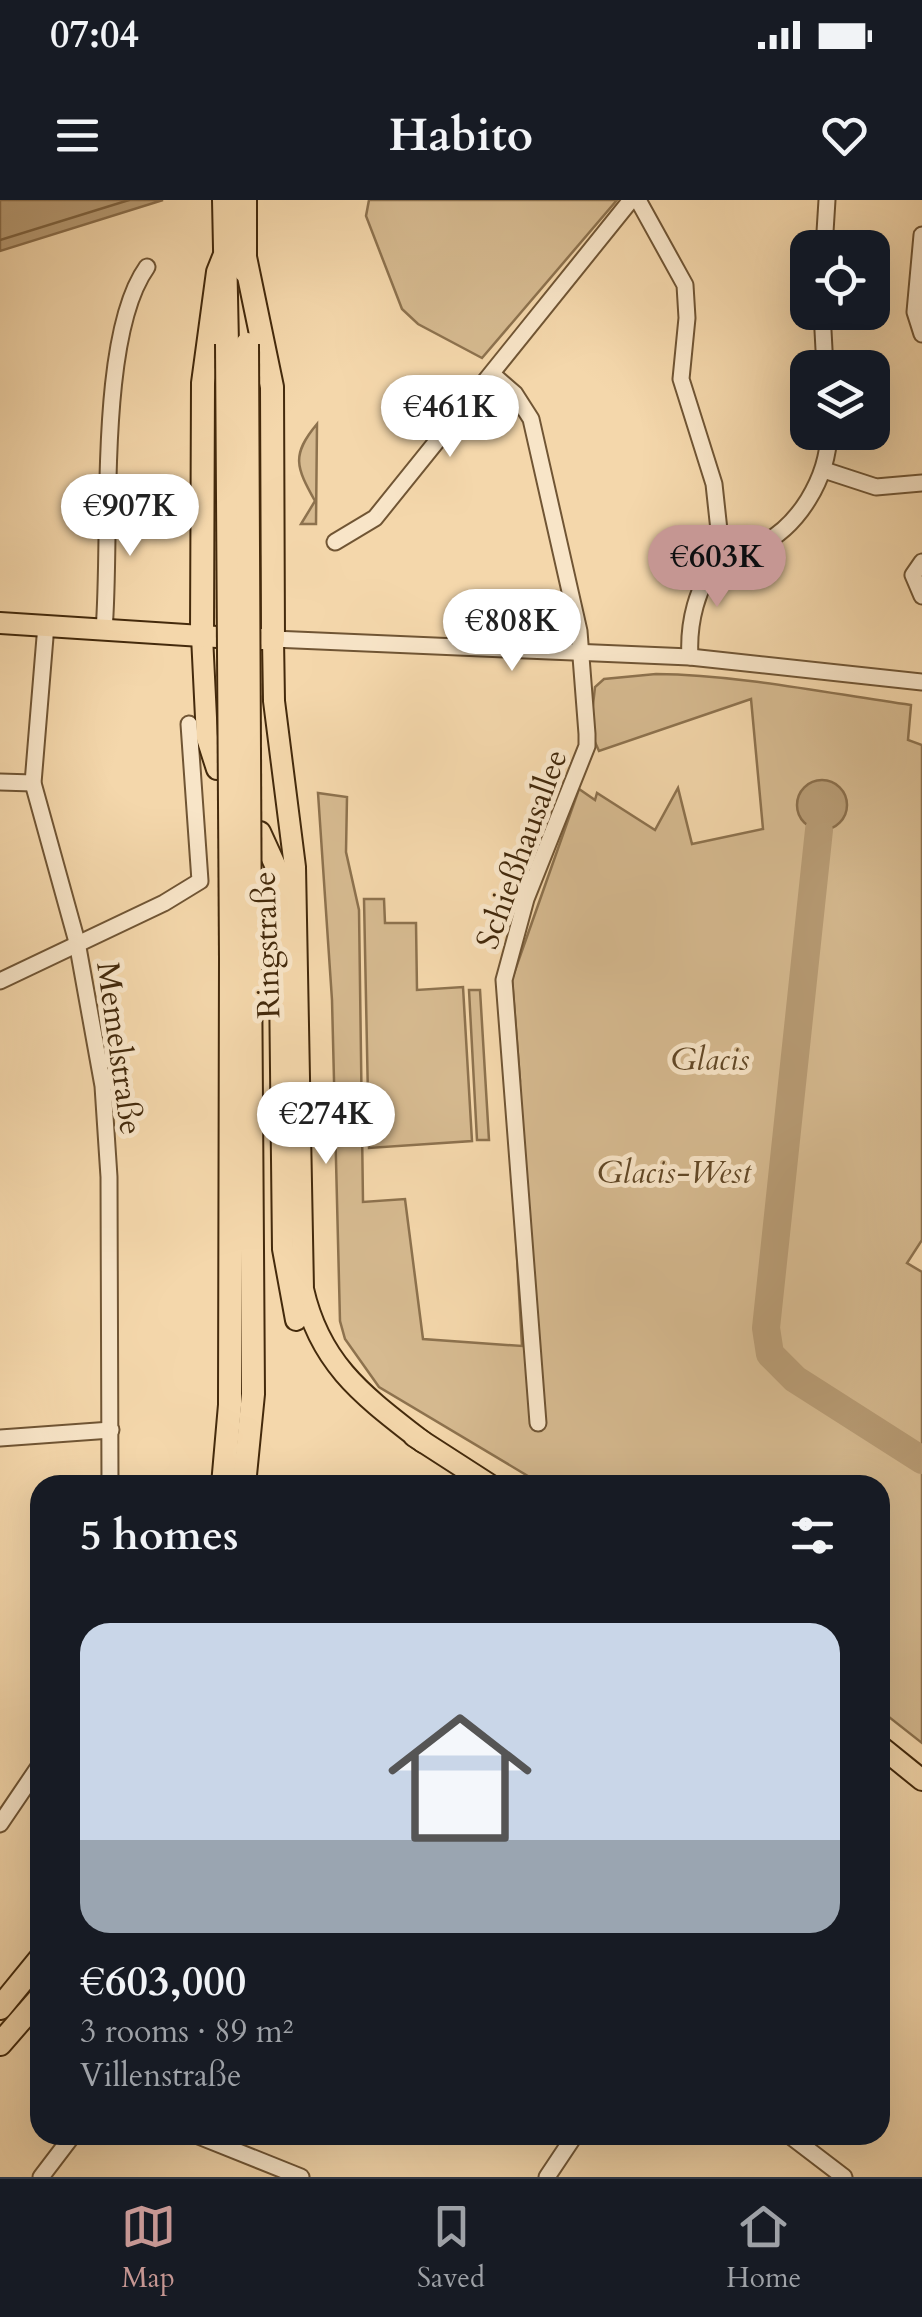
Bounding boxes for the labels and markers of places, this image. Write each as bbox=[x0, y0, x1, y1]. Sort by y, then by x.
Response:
pin: €461K bbox=[380, 375, 520, 460]
pin: €907K bbox=[60, 474, 200, 559]
pin: €603K bbox=[647, 525, 787, 610]
pin: €808K bbox=[442, 589, 582, 674]
pin: €274K bbox=[256, 1082, 396, 1167]

